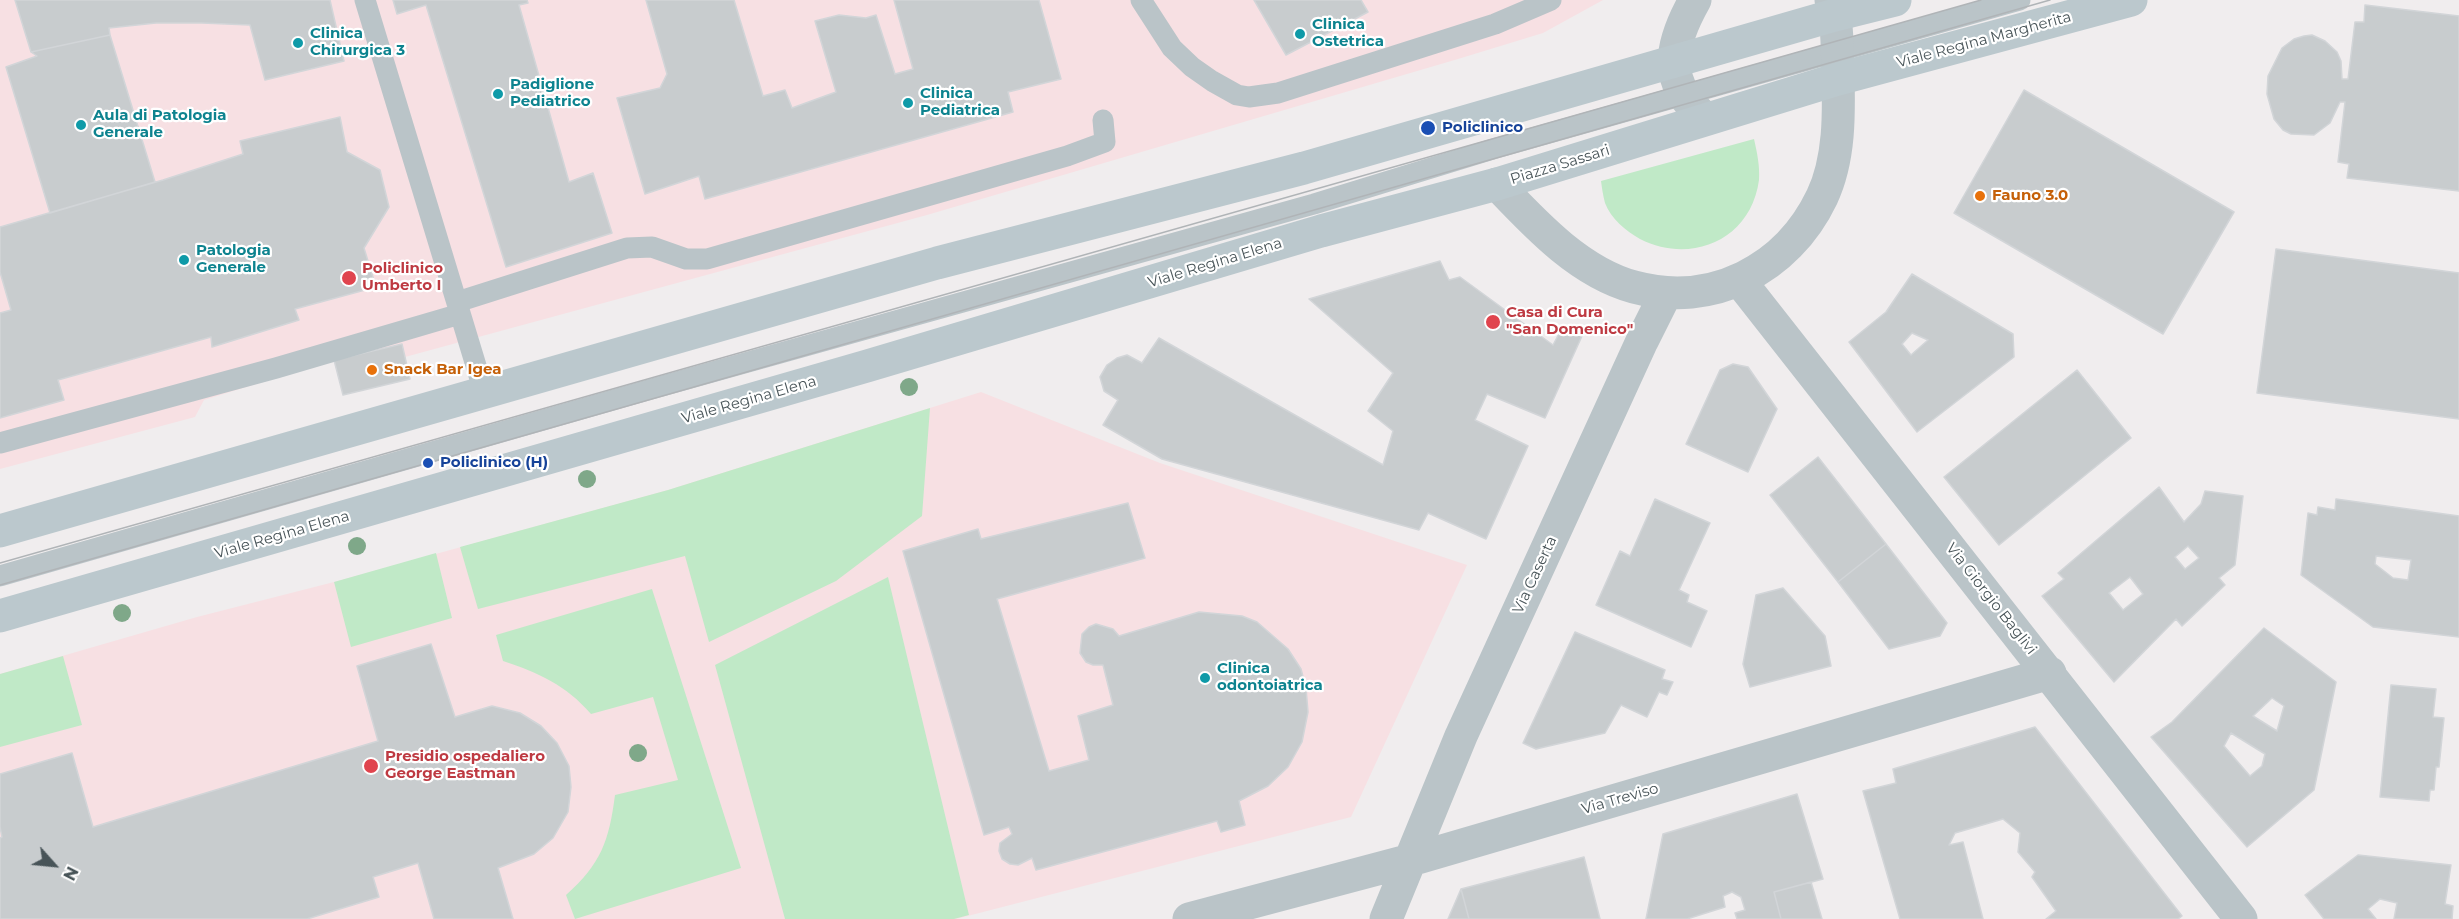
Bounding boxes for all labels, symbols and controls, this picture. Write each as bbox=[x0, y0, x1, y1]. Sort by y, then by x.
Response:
street label: Viale Regina Margherita bbox=[1895, 8, 2073, 72]
place label: Clinica Ostetrica bbox=[1312, 16, 1384, 51]
place label: Clinica Chirurgica 3 bbox=[310, 25, 405, 60]
marker: Clinica Ostetrica bbox=[1293, 27, 1307, 41]
marker: Clinica Chirurgica 3 bbox=[291, 36, 305, 50]
place label: Padiglione Pediatrico bbox=[510, 76, 594, 111]
place label: Clinica Pediatrica bbox=[920, 85, 1000, 120]
marker: Padiglione Pediatrico bbox=[491, 87, 505, 101]
marker: Clinica Pediatrica bbox=[901, 96, 915, 110]
place label: Aula di Patologia Generale bbox=[93, 107, 227, 142]
marker: Aula di Patologia Generale bbox=[74, 118, 88, 132]
marker: Policlinico bbox=[1419, 119, 1437, 137]
place label: Policlinico bbox=[1442, 119, 1523, 137]
street label: Piazza Sassari bbox=[1508, 141, 1612, 189]
place label: Fauno 3.0 bbox=[1992, 187, 2068, 205]
marker: Fauno 3.0 bbox=[1973, 189, 1987, 203]
street label: Viale Regina Elena bbox=[1146, 234, 1284, 292]
place label: Patologia Generale bbox=[196, 242, 271, 277]
marker: Patologia Generale bbox=[177, 253, 191, 267]
place label: Policlinico Umberto I bbox=[362, 260, 443, 295]
marker: Policlinico Umberto I bbox=[340, 269, 358, 287]
place label: Casa di Cura "San Domenico" bbox=[1506, 304, 1633, 339]
marker: Casa di Cura "San Domenico" bbox=[1484, 313, 1502, 331]
place label: Snack Bar Igea bbox=[384, 361, 501, 379]
marker: Snack Bar Igea bbox=[365, 363, 379, 377]
street label: Viale Regina Elena bbox=[680, 372, 818, 428]
place label: Policlinico (H) bbox=[440, 454, 548, 472]
marker: Policlinico (H) bbox=[421, 456, 435, 470]
street label: Viale Regina Elena bbox=[213, 507, 351, 563]
street label: Via Caserta bbox=[1509, 533, 1561, 617]
street label: Via Giorgio Baglivi bbox=[1942, 540, 2040, 658]
place label: Clinica odontoiatrica bbox=[1217, 660, 1323, 695]
marker: Clinica odontoiatrica bbox=[1198, 671, 1212, 685]
place label: Presidio ospedaliero George Eastman bbox=[385, 748, 545, 783]
marker: Presidio ospedaliero George Eastman bbox=[362, 757, 380, 775]
street label: Via Treviso bbox=[1580, 779, 1660, 819]
north arrow bbox=[24, 835, 84, 895]
text: N bbox=[59, 863, 82, 883]

